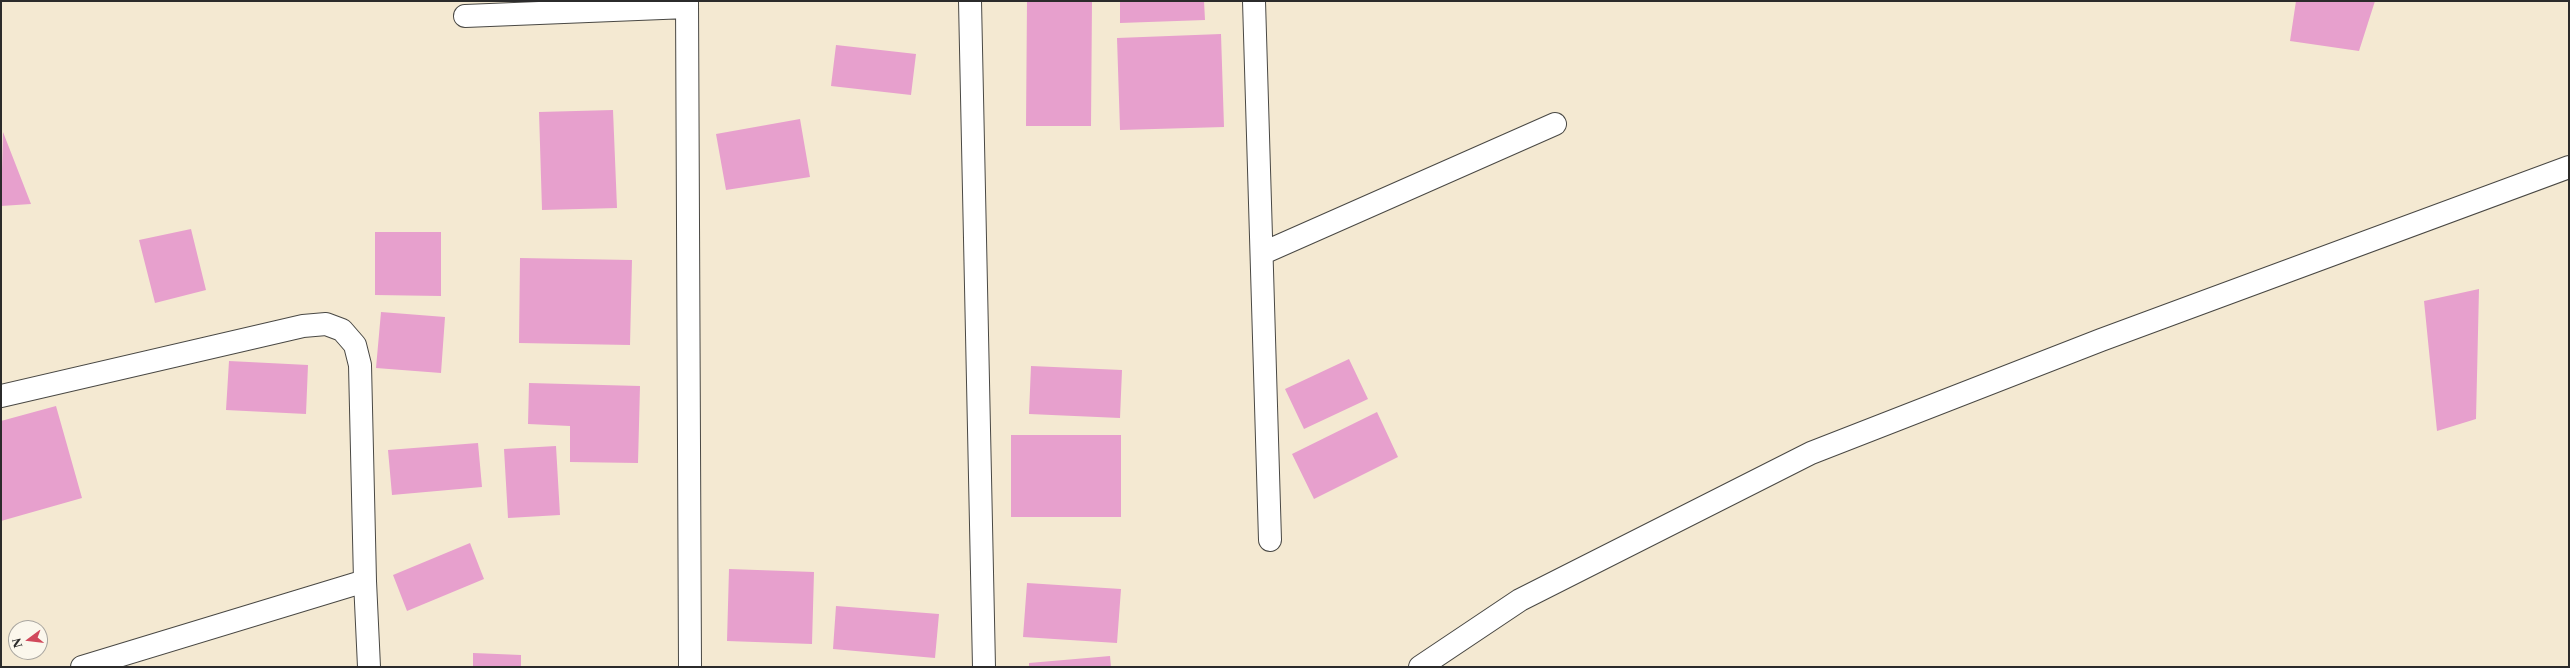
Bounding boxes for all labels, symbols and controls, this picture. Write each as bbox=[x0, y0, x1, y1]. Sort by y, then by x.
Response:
north arrow bbox=[8, 620, 48, 660]
text: N bbox=[9, 636, 25, 649]

